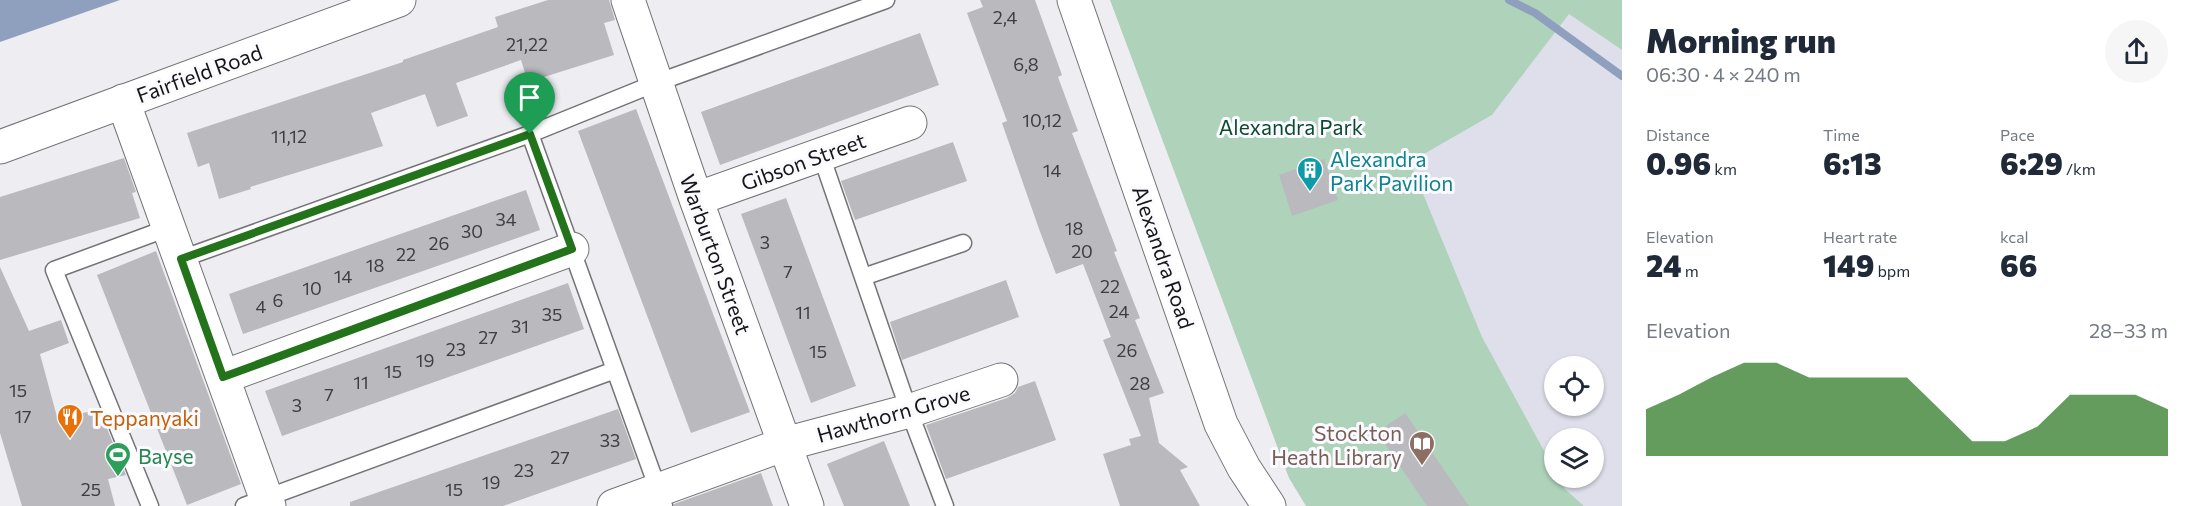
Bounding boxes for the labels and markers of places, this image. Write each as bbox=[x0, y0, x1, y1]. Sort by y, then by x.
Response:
pin bbox=[504, 72, 555, 134]
place label: Alexandra Park Pavilion bbox=[1330, 146, 1453, 195]
building icon: Alexandra Park Pavilion bbox=[1295, 155, 1325, 193]
restaurant icon: Teppanyaki bbox=[55, 402, 85, 440]
place label: Teppanyaki bbox=[90, 405, 199, 430]
place label: Stockton Heath Library bbox=[1271, 420, 1402, 469]
library icon: Stockton Heath Library bbox=[1407, 429, 1437, 467]
sports icon: Bayse bbox=[103, 440, 133, 478]
place label: Bayse bbox=[138, 443, 194, 468]

